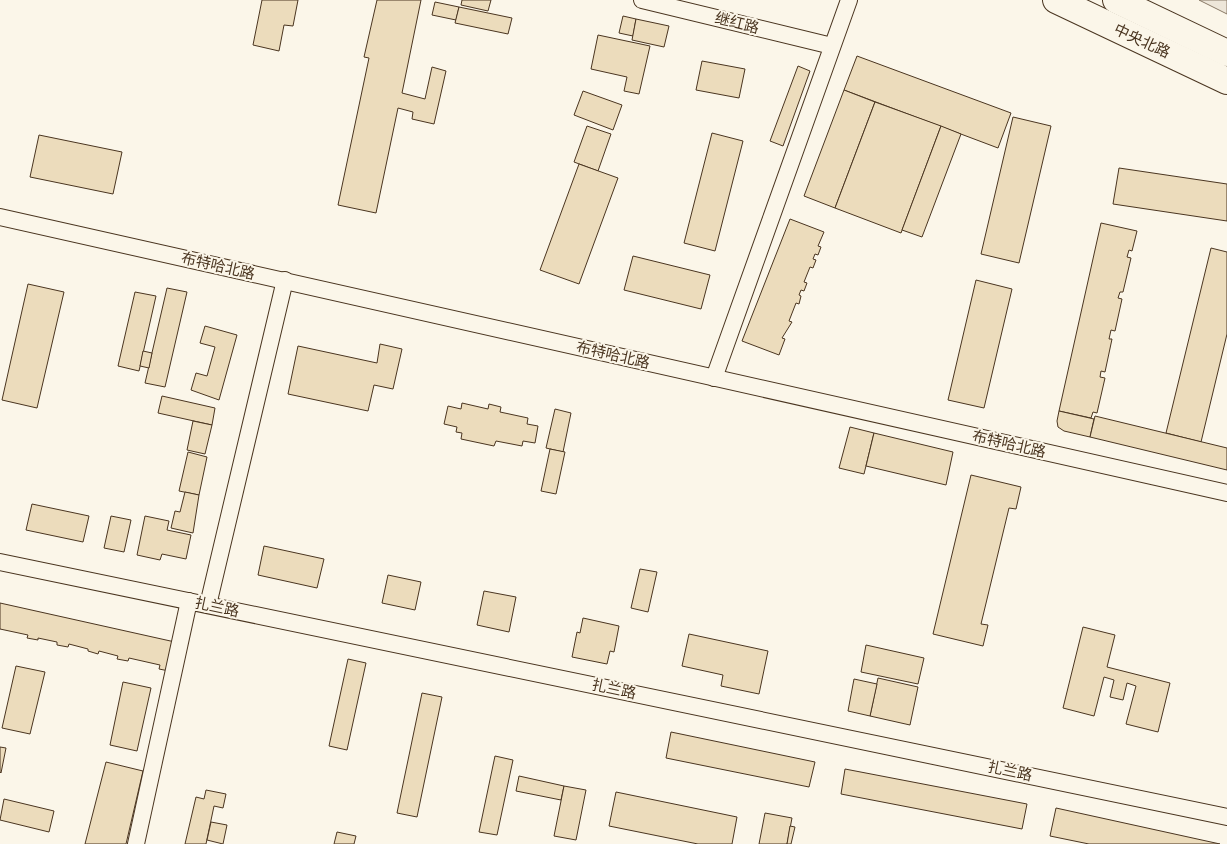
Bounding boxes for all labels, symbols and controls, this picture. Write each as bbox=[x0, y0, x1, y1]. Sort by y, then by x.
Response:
street label: 继红路 bbox=[713, 8, 761, 36]
street label: 中央北路 bbox=[1111, 19, 1173, 61]
street label: 布特哈北路 bbox=[180, 248, 257, 282]
street label: 布特哈北路 bbox=[575, 337, 652, 371]
street label: 布特哈北路 bbox=[971, 426, 1048, 460]
street label: 扎兰路 bbox=[193, 593, 241, 620]
street label: 扎兰路 bbox=[590, 675, 638, 702]
street label: 扎兰路 bbox=[986, 757, 1034, 784]

